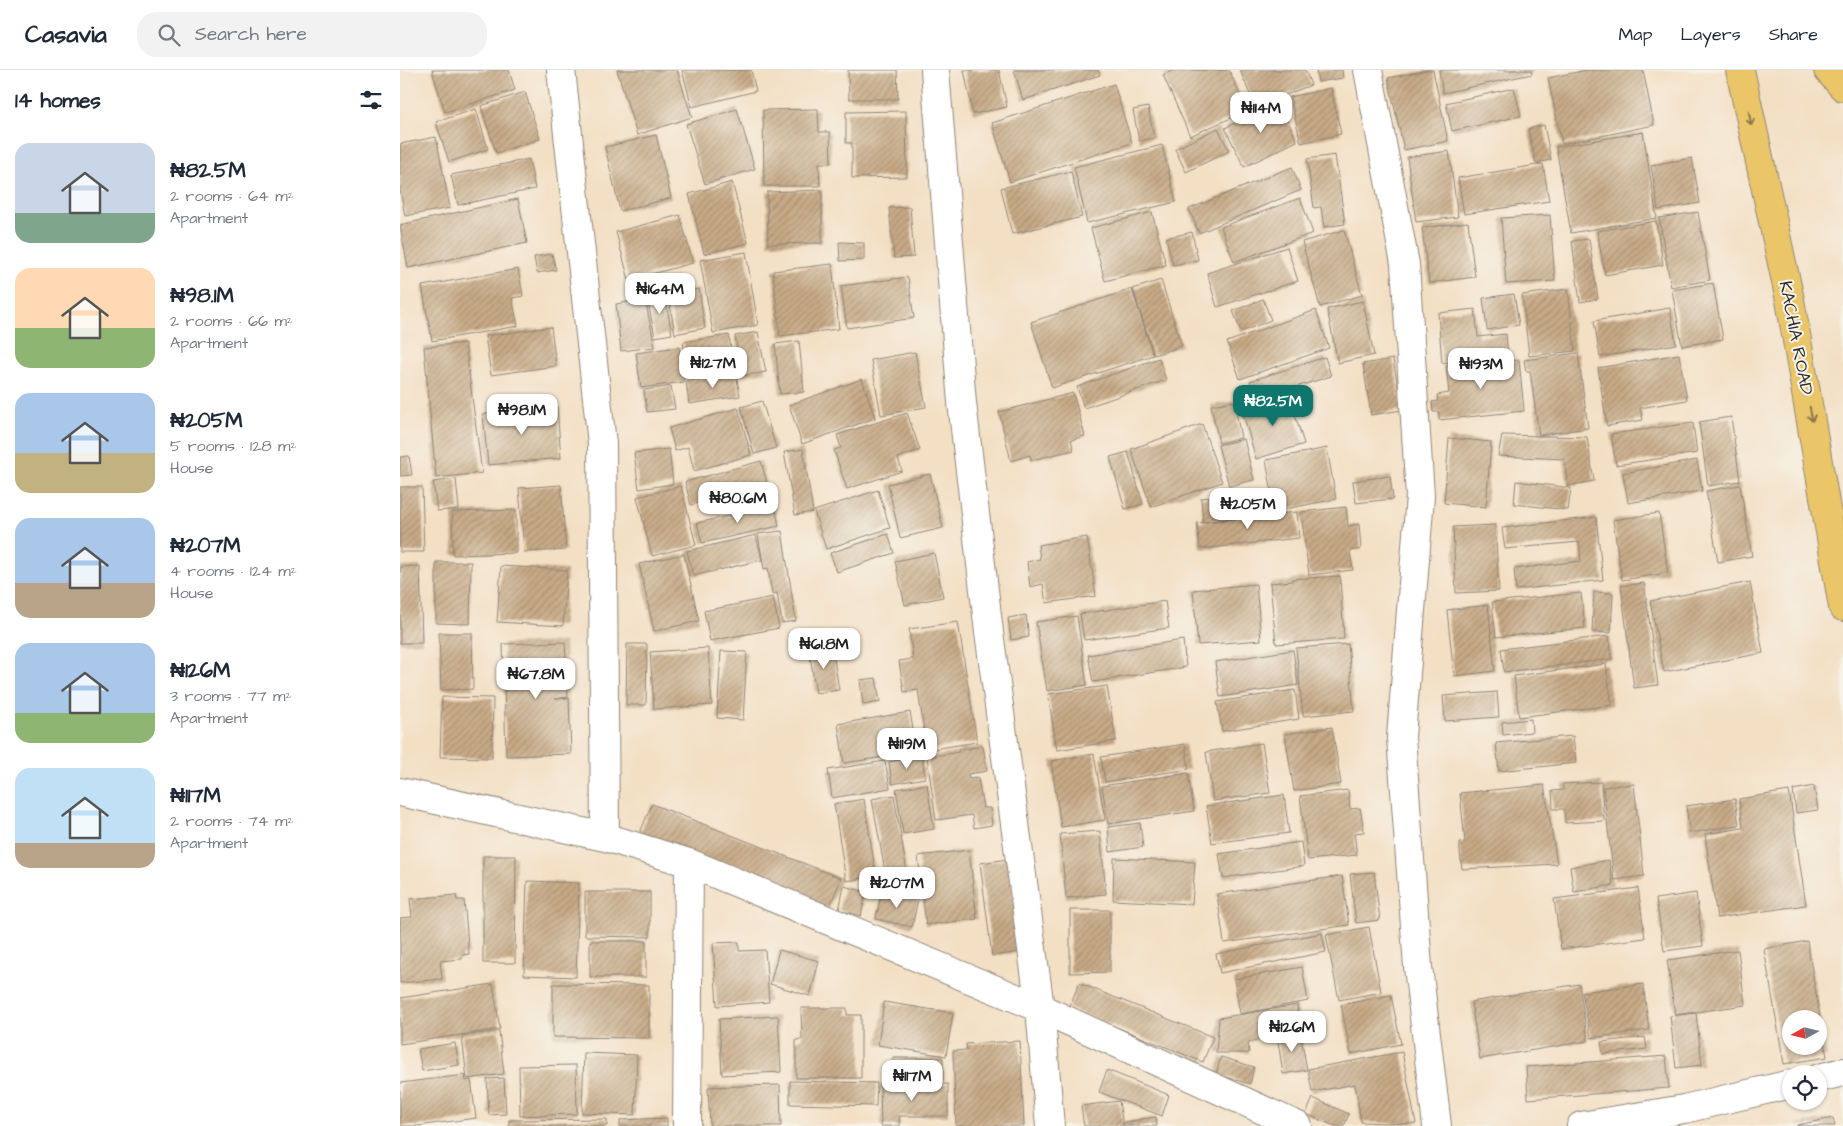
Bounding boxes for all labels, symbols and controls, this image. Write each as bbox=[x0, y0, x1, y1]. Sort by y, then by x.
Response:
search box bbox=[137, 12, 487, 57]
text: Casavia bbox=[25, 18, 107, 52]
icon: search bbox=[155, 21, 183, 49]
text: Search here bbox=[195, 21, 307, 48]
text: Map bbox=[1618, 22, 1652, 47]
text: Layers bbox=[1680, 22, 1741, 47]
text: Share bbox=[1769, 22, 1818, 47]
text: 14 homes bbox=[15, 86, 101, 115]
icon: filters bbox=[357, 86, 385, 114]
pin: ₦114M bbox=[1226, 92, 1296, 134]
text: ₦114M bbox=[1241, 97, 1281, 119]
one-way arrow bbox=[1746, 109, 1755, 125]
text: ₦82.5M bbox=[170, 156, 246, 185]
icon: home bbox=[55, 163, 115, 223]
text: 2 rooms · 64 m² bbox=[170, 185, 294, 207]
text: Apartment bbox=[170, 207, 248, 229]
pin: ₦164M bbox=[625, 272, 695, 315]
text: ₦164M bbox=[636, 278, 684, 300]
street label: KACHIA ROAD bbox=[1773, 279, 1819, 397]
text: ₦98.1M bbox=[170, 281, 234, 310]
icon: home bbox=[55, 288, 115, 348]
text: 2 rooms · 66 m² bbox=[170, 310, 293, 332]
text: Apartment bbox=[170, 332, 248, 354]
pin: ₦127M bbox=[678, 346, 748, 389]
pin: ₦193M bbox=[1446, 348, 1516, 390]
text: ₦127M bbox=[690, 352, 736, 374]
text: ₦193M bbox=[1459, 353, 1503, 375]
pin: ₦82.5M bbox=[1232, 384, 1314, 427]
text: ₦82.5M bbox=[1244, 390, 1302, 412]
pin: ₦98.1M bbox=[481, 394, 563, 436]
text: ₦98.1M bbox=[498, 399, 546, 421]
text: ₦205M bbox=[170, 406, 243, 435]
one-way arrow bbox=[1806, 406, 1816, 422]
icon: home bbox=[55, 413, 115, 473]
text: 5 rooms · 128 m² bbox=[170, 435, 297, 457]
text: House bbox=[170, 457, 214, 479]
pin: ₦80.6M bbox=[697, 482, 779, 524]
text: ₦80.6M bbox=[709, 487, 767, 509]
pin: ₦205M bbox=[1213, 488, 1283, 530]
text: ₦205M bbox=[1220, 493, 1276, 515]
text: ₦207M bbox=[170, 531, 241, 560]
icon: home bbox=[55, 538, 115, 598]
text: 4 rooms · 124 m² bbox=[170, 560, 297, 582]
text: House bbox=[170, 582, 214, 604]
pin: ₦61.8M bbox=[783, 628, 865, 670]
text: ₦61.8M bbox=[799, 633, 849, 655]
text: ₦126M bbox=[170, 656, 230, 685]
pin: ₦67.8M bbox=[495, 658, 577, 700]
icon: home bbox=[55, 663, 115, 723]
text: ₦67.8M bbox=[507, 663, 565, 685]
text: 3 rooms · 77 m² bbox=[170, 685, 291, 707]
text: Apartment bbox=[170, 707, 248, 729]
pin: ₦119M bbox=[872, 728, 942, 770]
text: ₦119M bbox=[888, 733, 926, 755]
text: ₦117M bbox=[170, 781, 221, 810]
icon: home bbox=[55, 788, 115, 848]
text: 2 rooms · 74 m² bbox=[170, 810, 294, 832]
text: Apartment bbox=[170, 832, 248, 854]
pin: ₦207M bbox=[862, 866, 932, 909]
text: ₦207M bbox=[870, 872, 924, 894]
pin: ₦126M bbox=[1257, 1010, 1327, 1053]
north arrow bbox=[1782, 1010, 1828, 1055]
map controls bbox=[1782, 1010, 1827, 1110]
text: ₦126M bbox=[1269, 1016, 1315, 1038]
pin: ₦117M bbox=[877, 1060, 947, 1102]
text: ₦117M bbox=[893, 1065, 931, 1087]
button: locate bbox=[1782, 1065, 1827, 1110]

